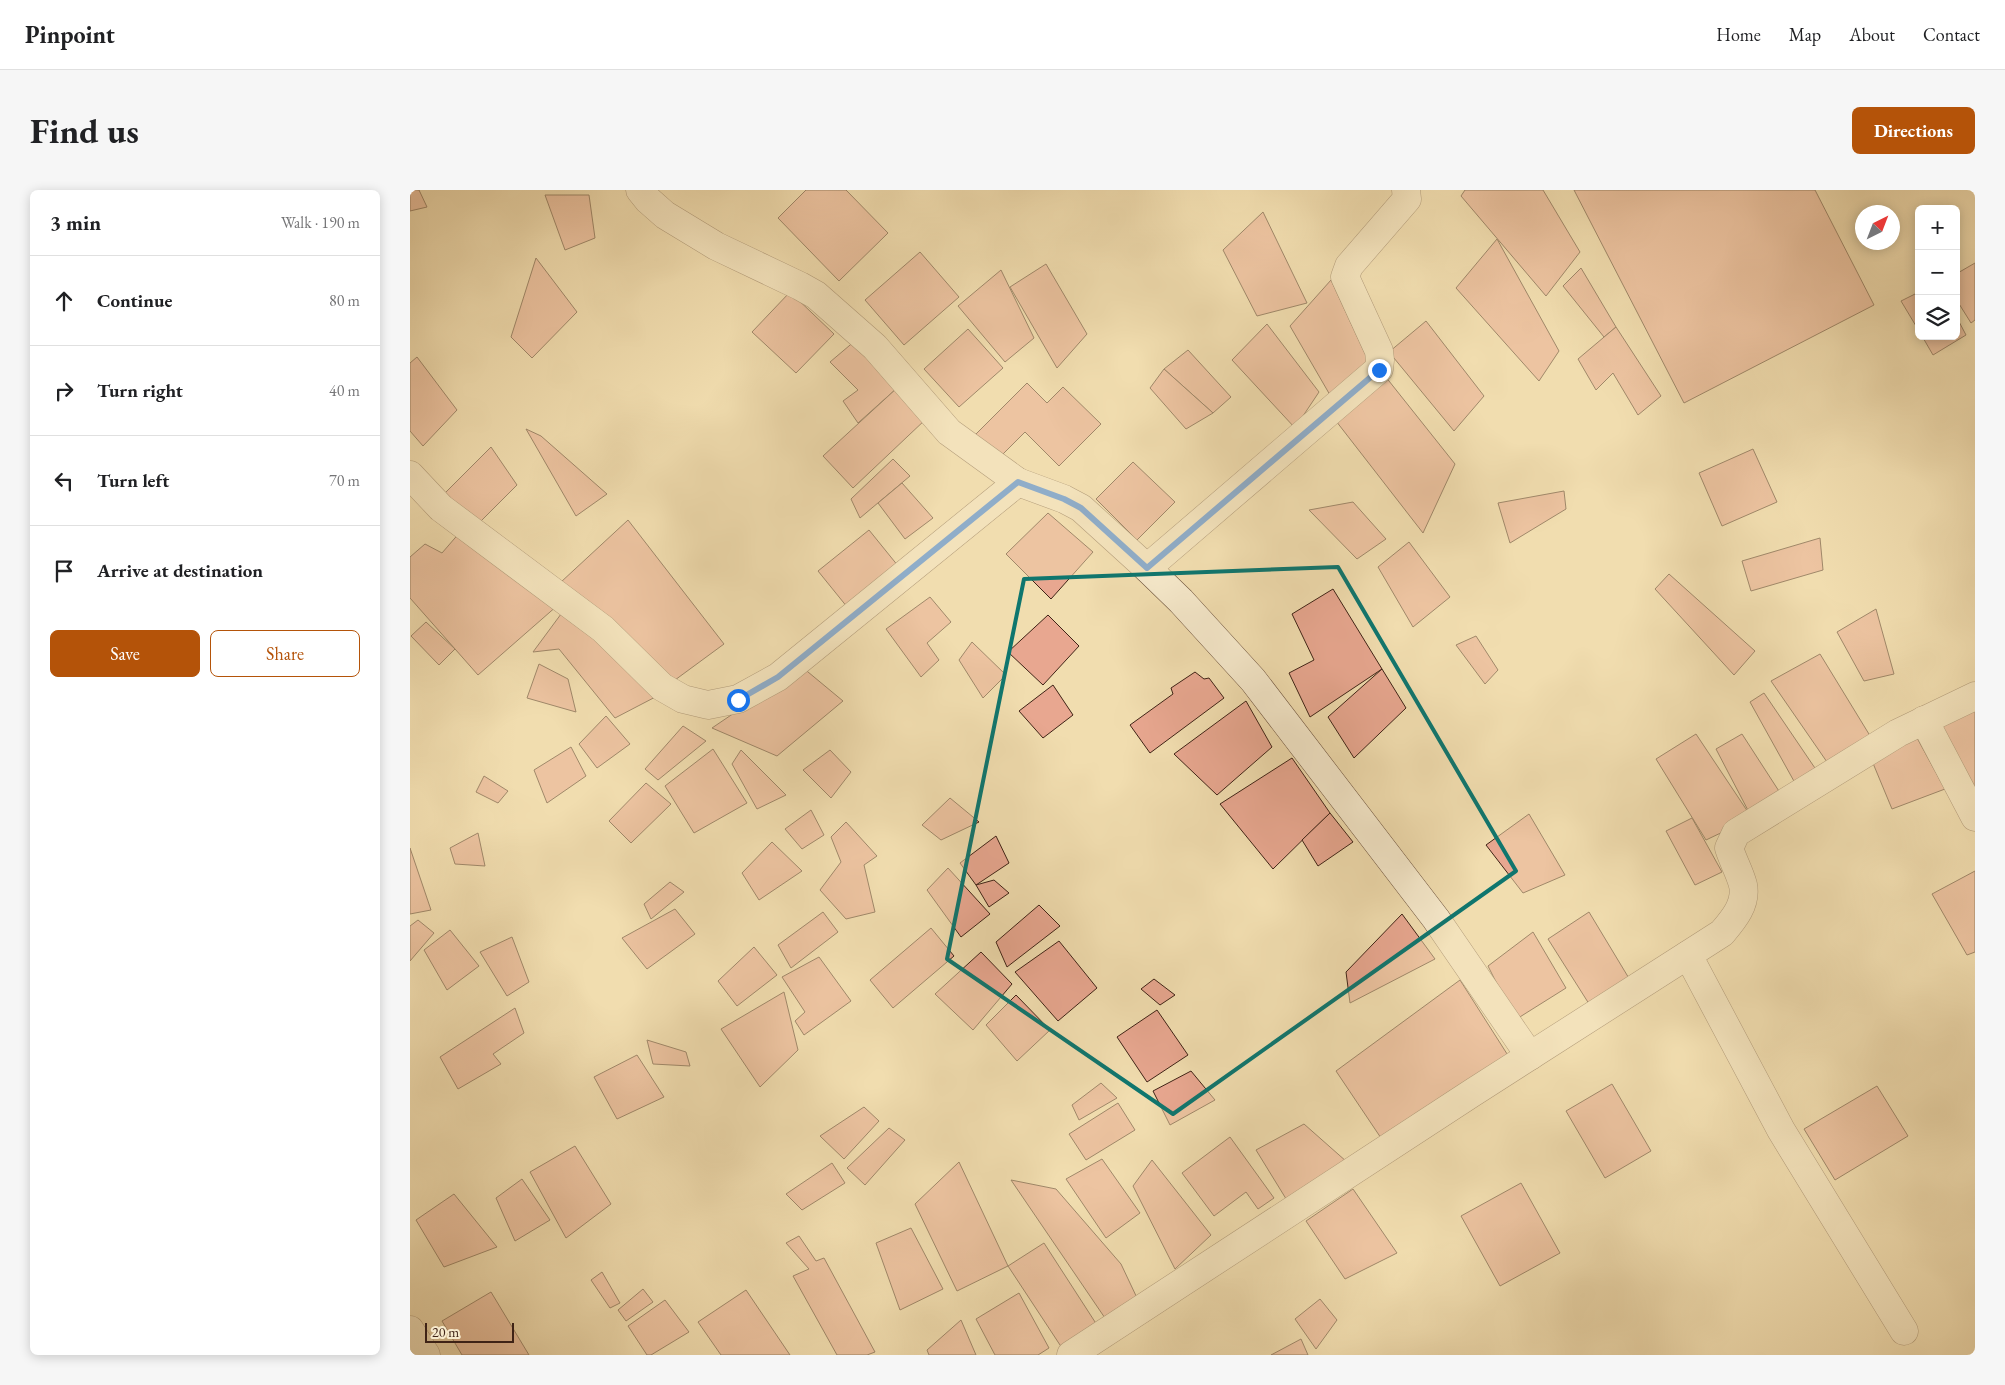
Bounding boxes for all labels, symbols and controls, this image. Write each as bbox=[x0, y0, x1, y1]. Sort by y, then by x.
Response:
text: Pinpoint bbox=[25, 19, 115, 50]
text: Home bbox=[1716, 23, 1761, 46]
text: Map bbox=[1789, 23, 1821, 46]
text: About bbox=[1849, 23, 1895, 46]
text: Contact bbox=[1923, 23, 1980, 46]
button: Directions bbox=[1852, 107, 1975, 154]
text: Find us bbox=[30, 108, 139, 153]
north arrow bbox=[1855, 205, 1900, 250]
map controls bbox=[1915, 205, 1960, 340]
button: + bbox=[1915, 205, 1960, 250]
text: 3 min bbox=[50, 209, 101, 236]
text: Walk · 190 m bbox=[281, 212, 360, 233]
button: − bbox=[1915, 250, 1960, 295]
icon: ahead bbox=[50, 287, 78, 315]
text: Continue bbox=[97, 288, 172, 313]
text: 80 m bbox=[329, 290, 360, 311]
button: layers bbox=[1915, 295, 1960, 340]
route end bbox=[1368, 359, 1391, 382]
icon: right bbox=[50, 377, 78, 405]
text: Turn right bbox=[97, 378, 183, 403]
text: 40 m bbox=[329, 380, 360, 401]
icon: left bbox=[50, 467, 78, 495]
text: Turn left bbox=[97, 468, 169, 493]
text: 70 m bbox=[329, 470, 360, 491]
icon: arrive bbox=[50, 557, 78, 585]
text: Arrive at destination bbox=[97, 558, 263, 583]
button: Save bbox=[50, 630, 200, 677]
button: Share bbox=[210, 630, 360, 677]
route start bbox=[727, 689, 750, 712]
scale bar bbox=[425, 1320, 514, 1343]
text: 20 m bbox=[432, 1323, 459, 1341]

